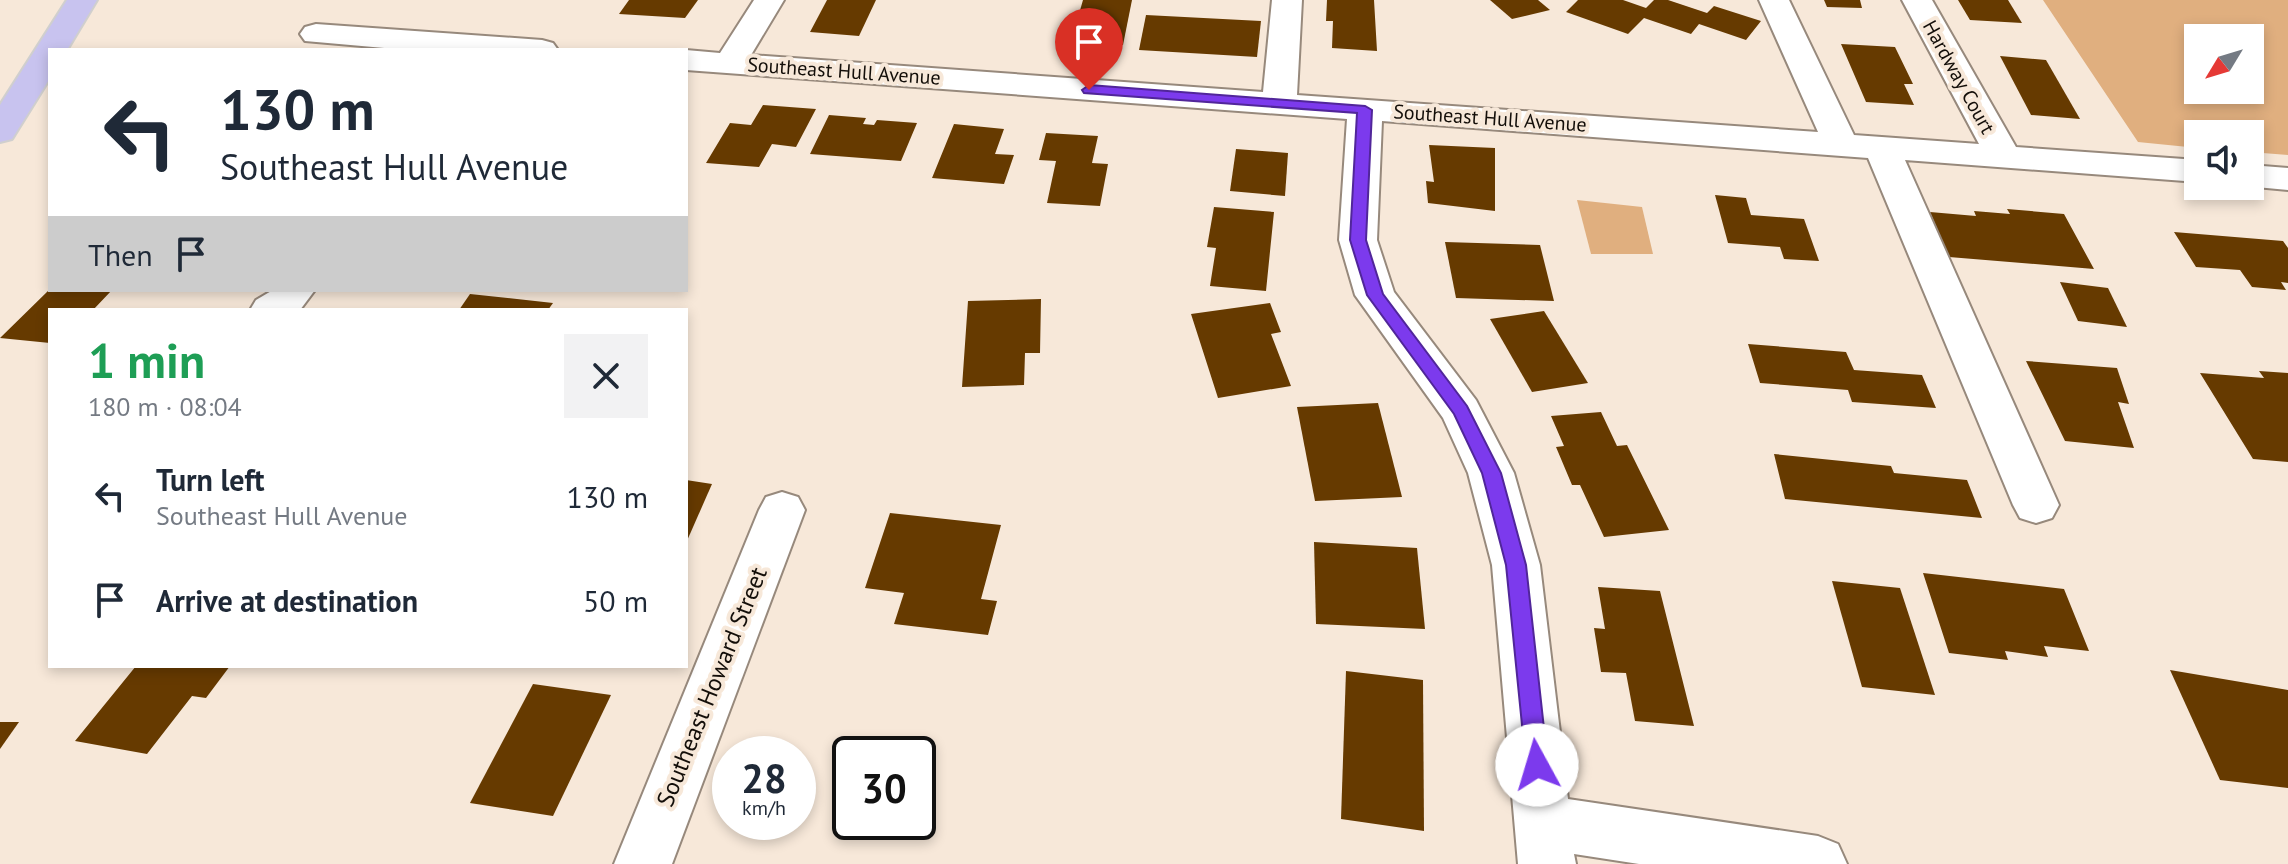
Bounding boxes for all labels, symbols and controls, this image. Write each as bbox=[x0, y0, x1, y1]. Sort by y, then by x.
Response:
pin bbox=[1055, 8, 1123, 90]
street label: Hardway Court bbox=[1917, 16, 2001, 139]
icon: arrive bbox=[1067, 20, 1111, 64]
north arrow bbox=[2184, 24, 2264, 104]
map controls bbox=[2184, 24, 2264, 200]
street label: Southeast Hull Avenue bbox=[747, 51, 941, 91]
text: 130 m bbox=[220, 73, 375, 145]
icon: left bbox=[88, 80, 192, 184]
street label: Southeast Hull Avenue bbox=[1393, 98, 1587, 138]
button: sound bbox=[2184, 120, 2264, 200]
text: Southeast Hull Avenue bbox=[220, 143, 568, 190]
icon: arrive bbox=[169, 232, 213, 276]
text: Then bbox=[88, 235, 153, 274]
text: 1 min bbox=[88, 329, 205, 391]
button: close bbox=[564, 334, 648, 418]
text: 180 m · 08:04 bbox=[88, 390, 242, 423]
text: Turn left bbox=[156, 460, 264, 499]
icon: left bbox=[88, 474, 132, 518]
text: 130 m bbox=[567, 477, 648, 516]
text: Southeast Hull Avenue bbox=[156, 499, 408, 532]
street label: Southeast Howard Street bbox=[649, 563, 774, 811]
icon: arrive bbox=[88, 578, 132, 622]
text: Arrive at destination bbox=[156, 581, 418, 620]
text: 50 m bbox=[583, 581, 648, 620]
position arrow bbox=[1495, 723, 1579, 807]
speed limit sign: 30 bbox=[832, 736, 936, 840]
text: 28 bbox=[741, 752, 787, 804]
text: km/h bbox=[742, 795, 786, 821]

